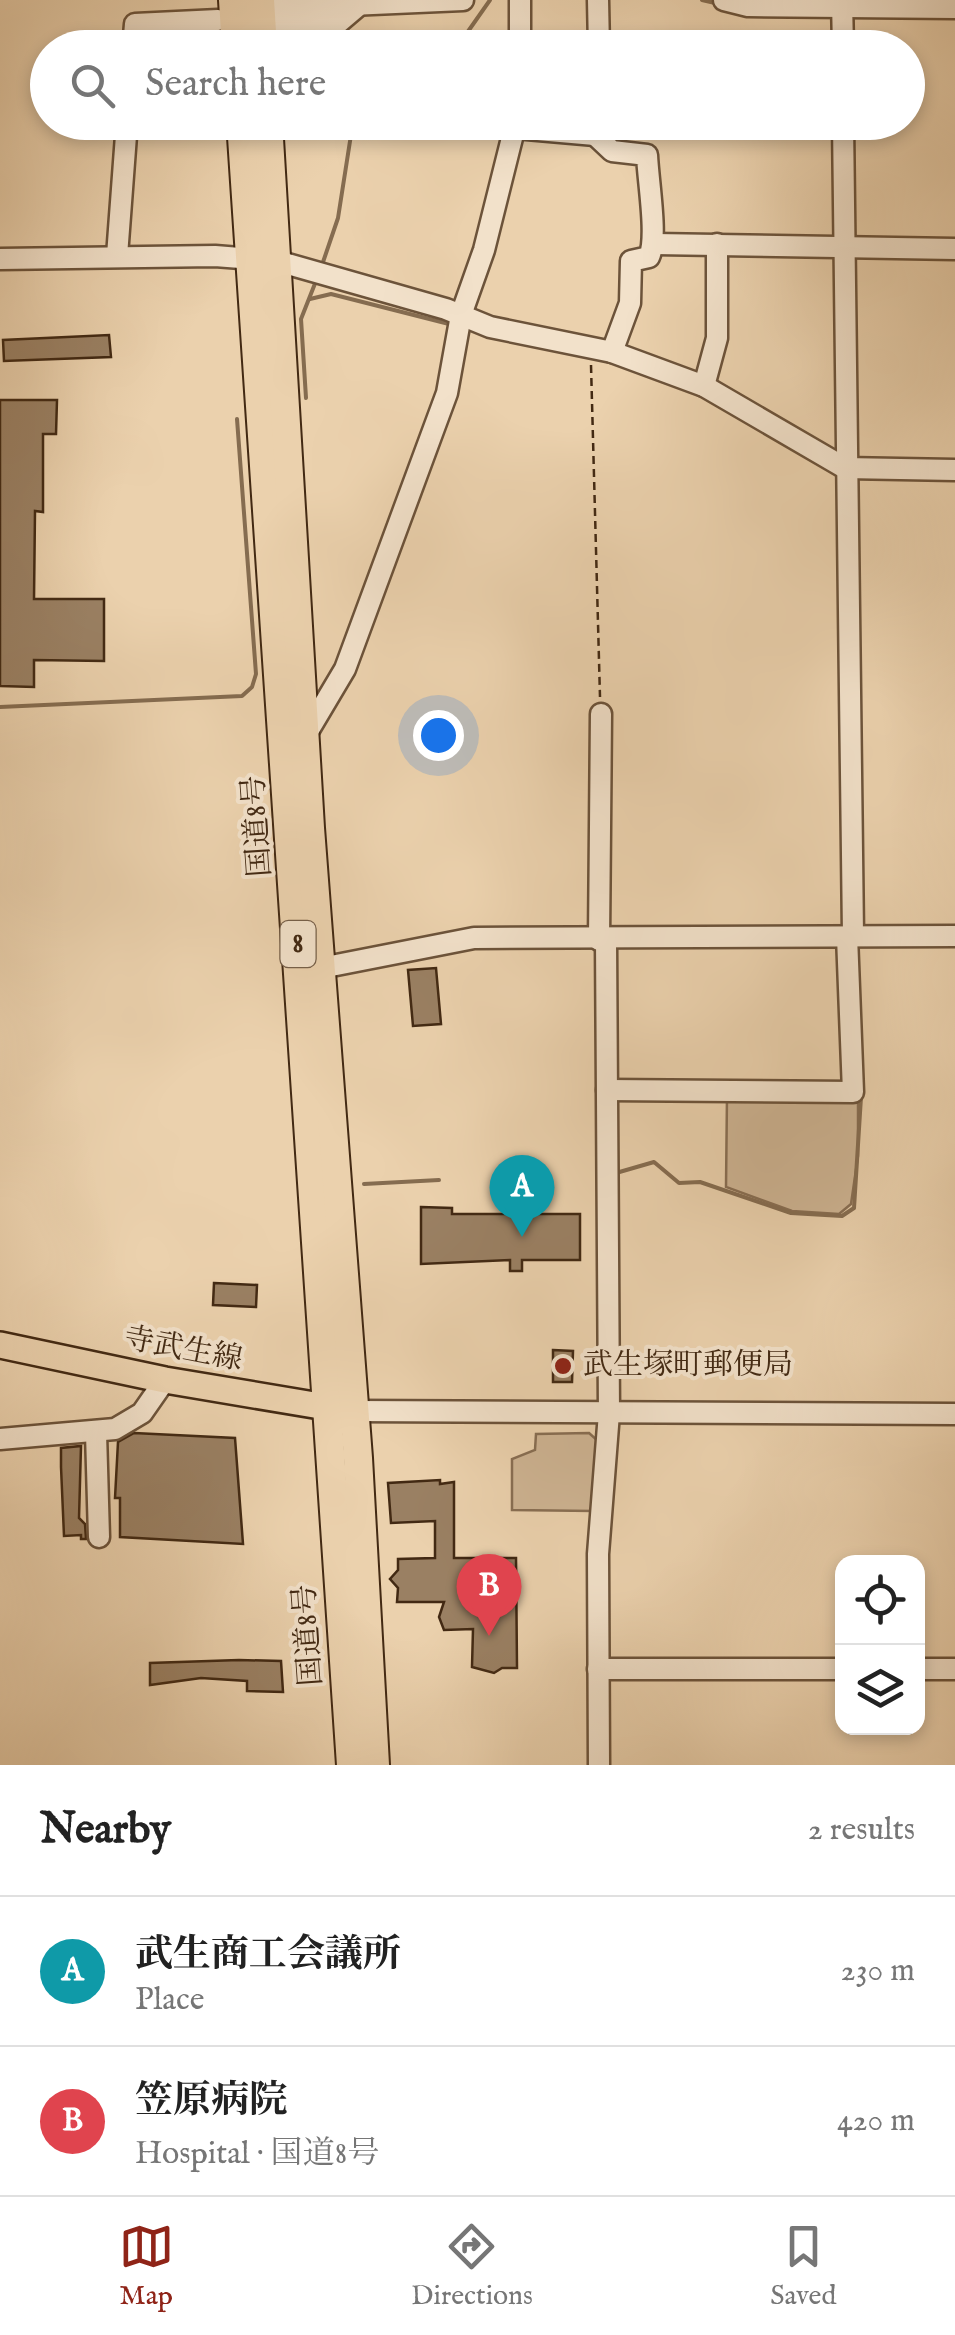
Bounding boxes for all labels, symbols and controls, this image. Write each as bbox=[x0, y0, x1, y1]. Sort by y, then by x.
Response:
search box bbox=[30, 30, 925, 140]
icon: search bbox=[65, 58, 120, 113]
text: Search here bbox=[145, 61, 326, 109]
your location bbox=[413, 710, 464, 761]
street label: 国道8号 bbox=[235, 774, 281, 878]
road number: 8 bbox=[280, 921, 316, 967]
pin: A bbox=[490, 1154, 554, 1237]
street label: 寺武生線 bbox=[120, 1320, 246, 1380]
place label: 武生塚町郵便局 bbox=[583, 1347, 793, 1385]
marker: 武生塚町郵便局 bbox=[552, 1355, 574, 1377]
pin: B bbox=[456, 1554, 522, 1636]
map controls bbox=[835, 1555, 925, 1735]
button: locate bbox=[835, 1555, 925, 1645]
street label: 国道8号 bbox=[286, 1583, 332, 1687]
button: layers bbox=[835, 1645, 925, 1735]
text: Nearby bbox=[40, 1804, 171, 1857]
text: 2 results bbox=[808, 1810, 915, 1851]
text: 武生商工会議所 bbox=[135, 1932, 401, 1980]
text: A bbox=[62, 1951, 83, 1992]
text: 230 m bbox=[841, 1951, 915, 1992]
text: Place bbox=[135, 1980, 205, 2021]
text: 笠原病院 bbox=[135, 2078, 287, 2126]
text: B bbox=[62, 2101, 83, 2142]
text: 420 m bbox=[837, 2101, 915, 2142]
text: Hospital · 国道8号 bbox=[135, 2134, 379, 2175]
tab: Map bbox=[119, 2219, 174, 2314]
tab: Directions bbox=[411, 2219, 533, 2314]
tab: Saved bbox=[770, 2219, 836, 2314]

